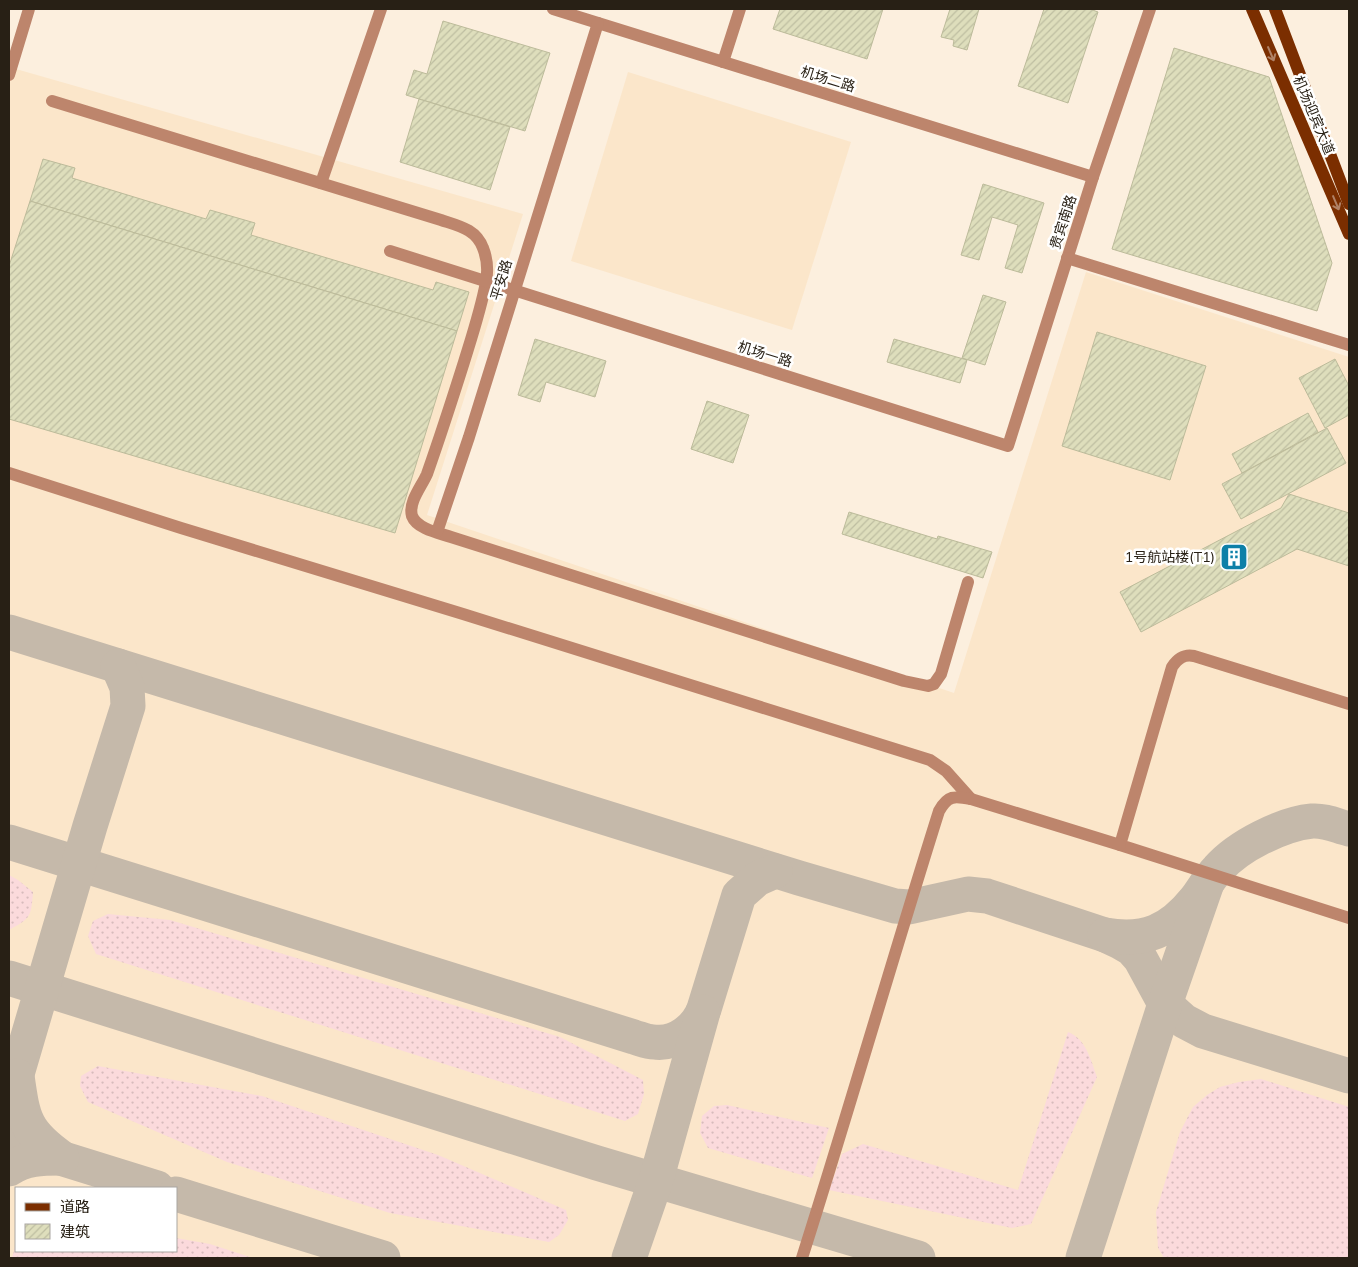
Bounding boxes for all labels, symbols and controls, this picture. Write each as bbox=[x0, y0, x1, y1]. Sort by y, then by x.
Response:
one-way arrow bbox=[1268, 46, 1277, 61]
street label: 机场二路 bbox=[799, 62, 857, 96]
street label: 机场迎宾大道 bbox=[1289, 73, 1339, 157]
street label: 贵宾南路 bbox=[1046, 193, 1080, 251]
one-way arrow bbox=[1331, 195, 1341, 210]
street label: 平安路 bbox=[486, 257, 516, 303]
street label: 机场一路 bbox=[736, 337, 794, 371]
building icon: 1号航站楼(T1) bbox=[1219, 542, 1249, 572]
place label: 1号航站楼(T1) bbox=[1125, 548, 1215, 566]
legend bbox=[15, 1187, 178, 1252]
text: 道路 bbox=[60, 1197, 90, 1216]
text: 建筑 bbox=[60, 1222, 90, 1241]

